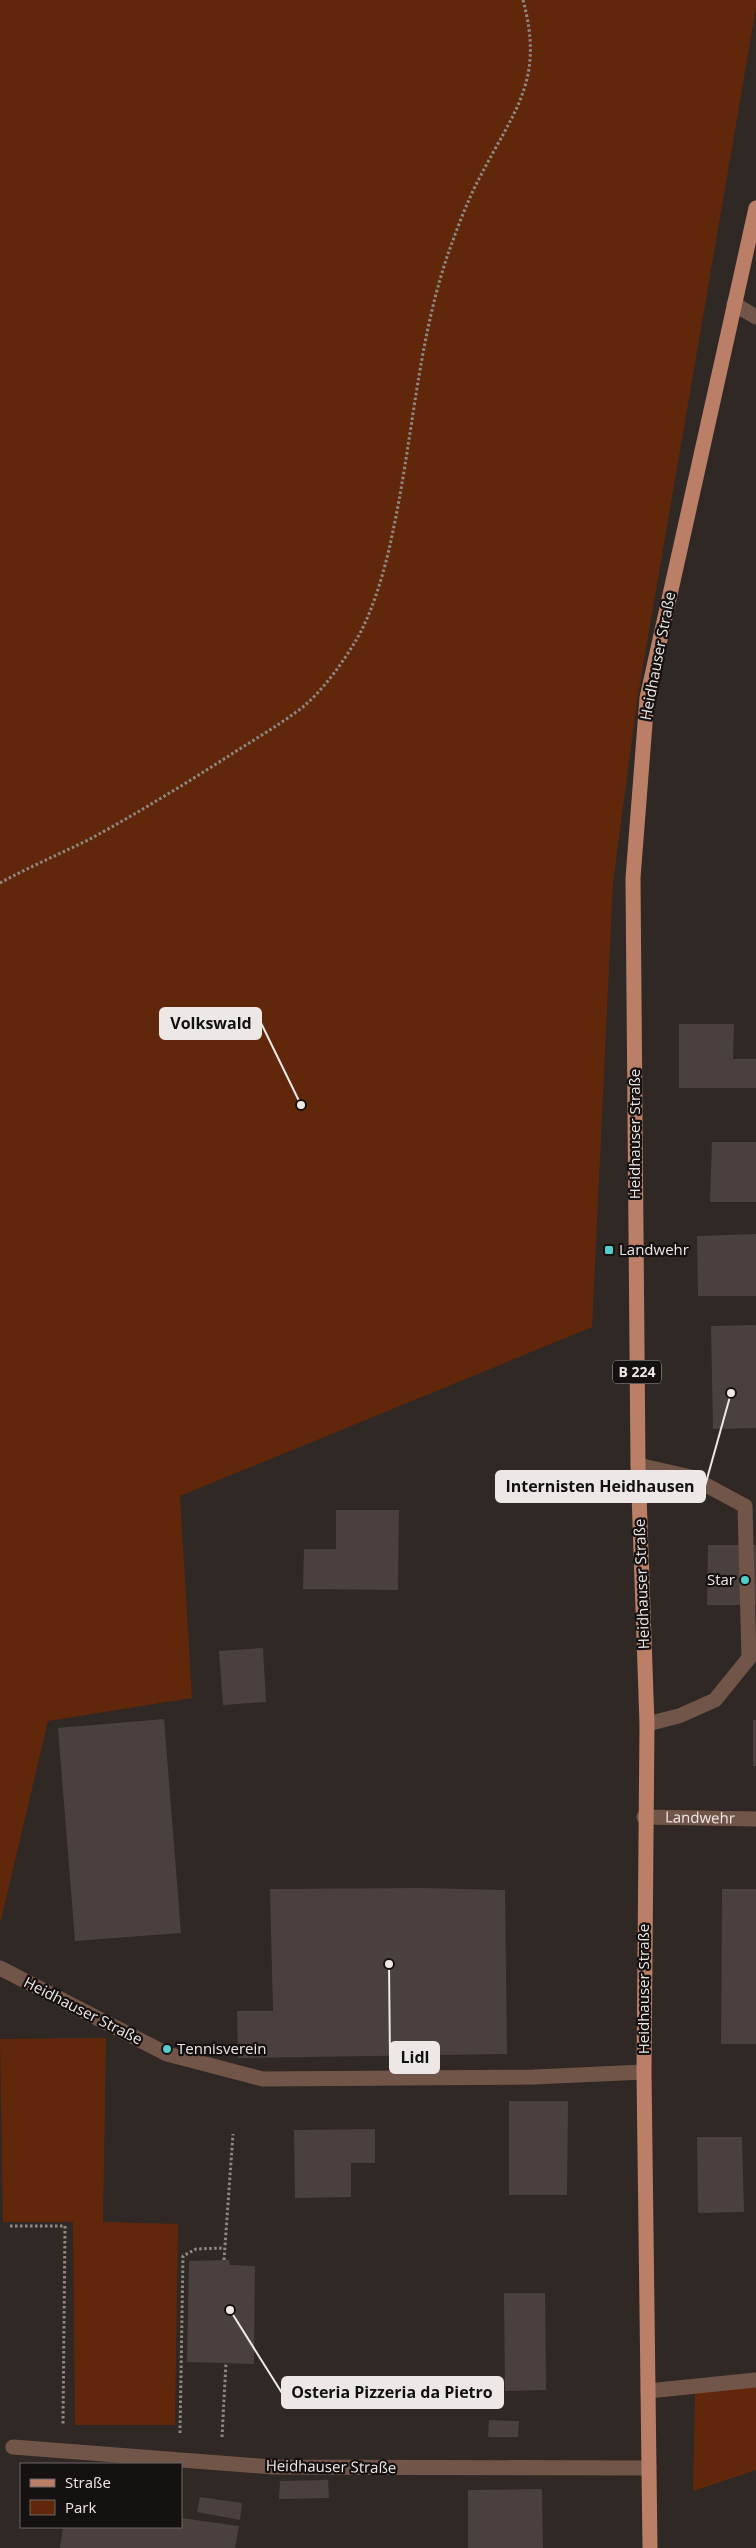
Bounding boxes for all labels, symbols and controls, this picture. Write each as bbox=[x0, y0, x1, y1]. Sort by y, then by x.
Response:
street label: Heidhauser Straße bbox=[635, 590, 679, 722]
callout: Volkswald bbox=[160, 1008, 261, 1039]
text: Volkswald bbox=[170, 1012, 252, 1034]
street label: Heidhauser Straße bbox=[624, 1069, 644, 1199]
place label: Landwehr bbox=[619, 1239, 689, 1259]
marker: Landwehr bbox=[603, 1244, 615, 1256]
road number: B 224 bbox=[613, 1360, 661, 1384]
callout: Internisten Heidhausen bbox=[496, 1471, 705, 1502]
text: Internisten Heidhausen bbox=[505, 1475, 695, 1497]
street label: Heidhauser Straße bbox=[629, 1518, 653, 1650]
place label: Star bbox=[707, 1569, 735, 1589]
marker: Star bbox=[739, 1574, 751, 1586]
street label: Landwehr bbox=[665, 1806, 735, 1828]
street label: Heidhauser Straße bbox=[633, 1924, 653, 2054]
street label: Heidhauser Straße bbox=[21, 1972, 146, 2049]
place label: Tennisverein bbox=[177, 2038, 266, 2058]
callout: Lidl bbox=[390, 2042, 439, 2073]
marker: Tennisverein bbox=[161, 2043, 173, 2055]
text: Lidl bbox=[401, 2046, 429, 2068]
callout: Osteria Pizzeria da Pietro bbox=[282, 2377, 503, 2408]
text: Osteria Pizzeria da Pietro bbox=[291, 2381, 493, 2403]
street label: Heidhauser Straße bbox=[266, 2455, 396, 2477]
legend bbox=[20, 2463, 182, 2528]
text: Straße bbox=[65, 2472, 111, 2492]
text: Park bbox=[65, 2497, 96, 2517]

